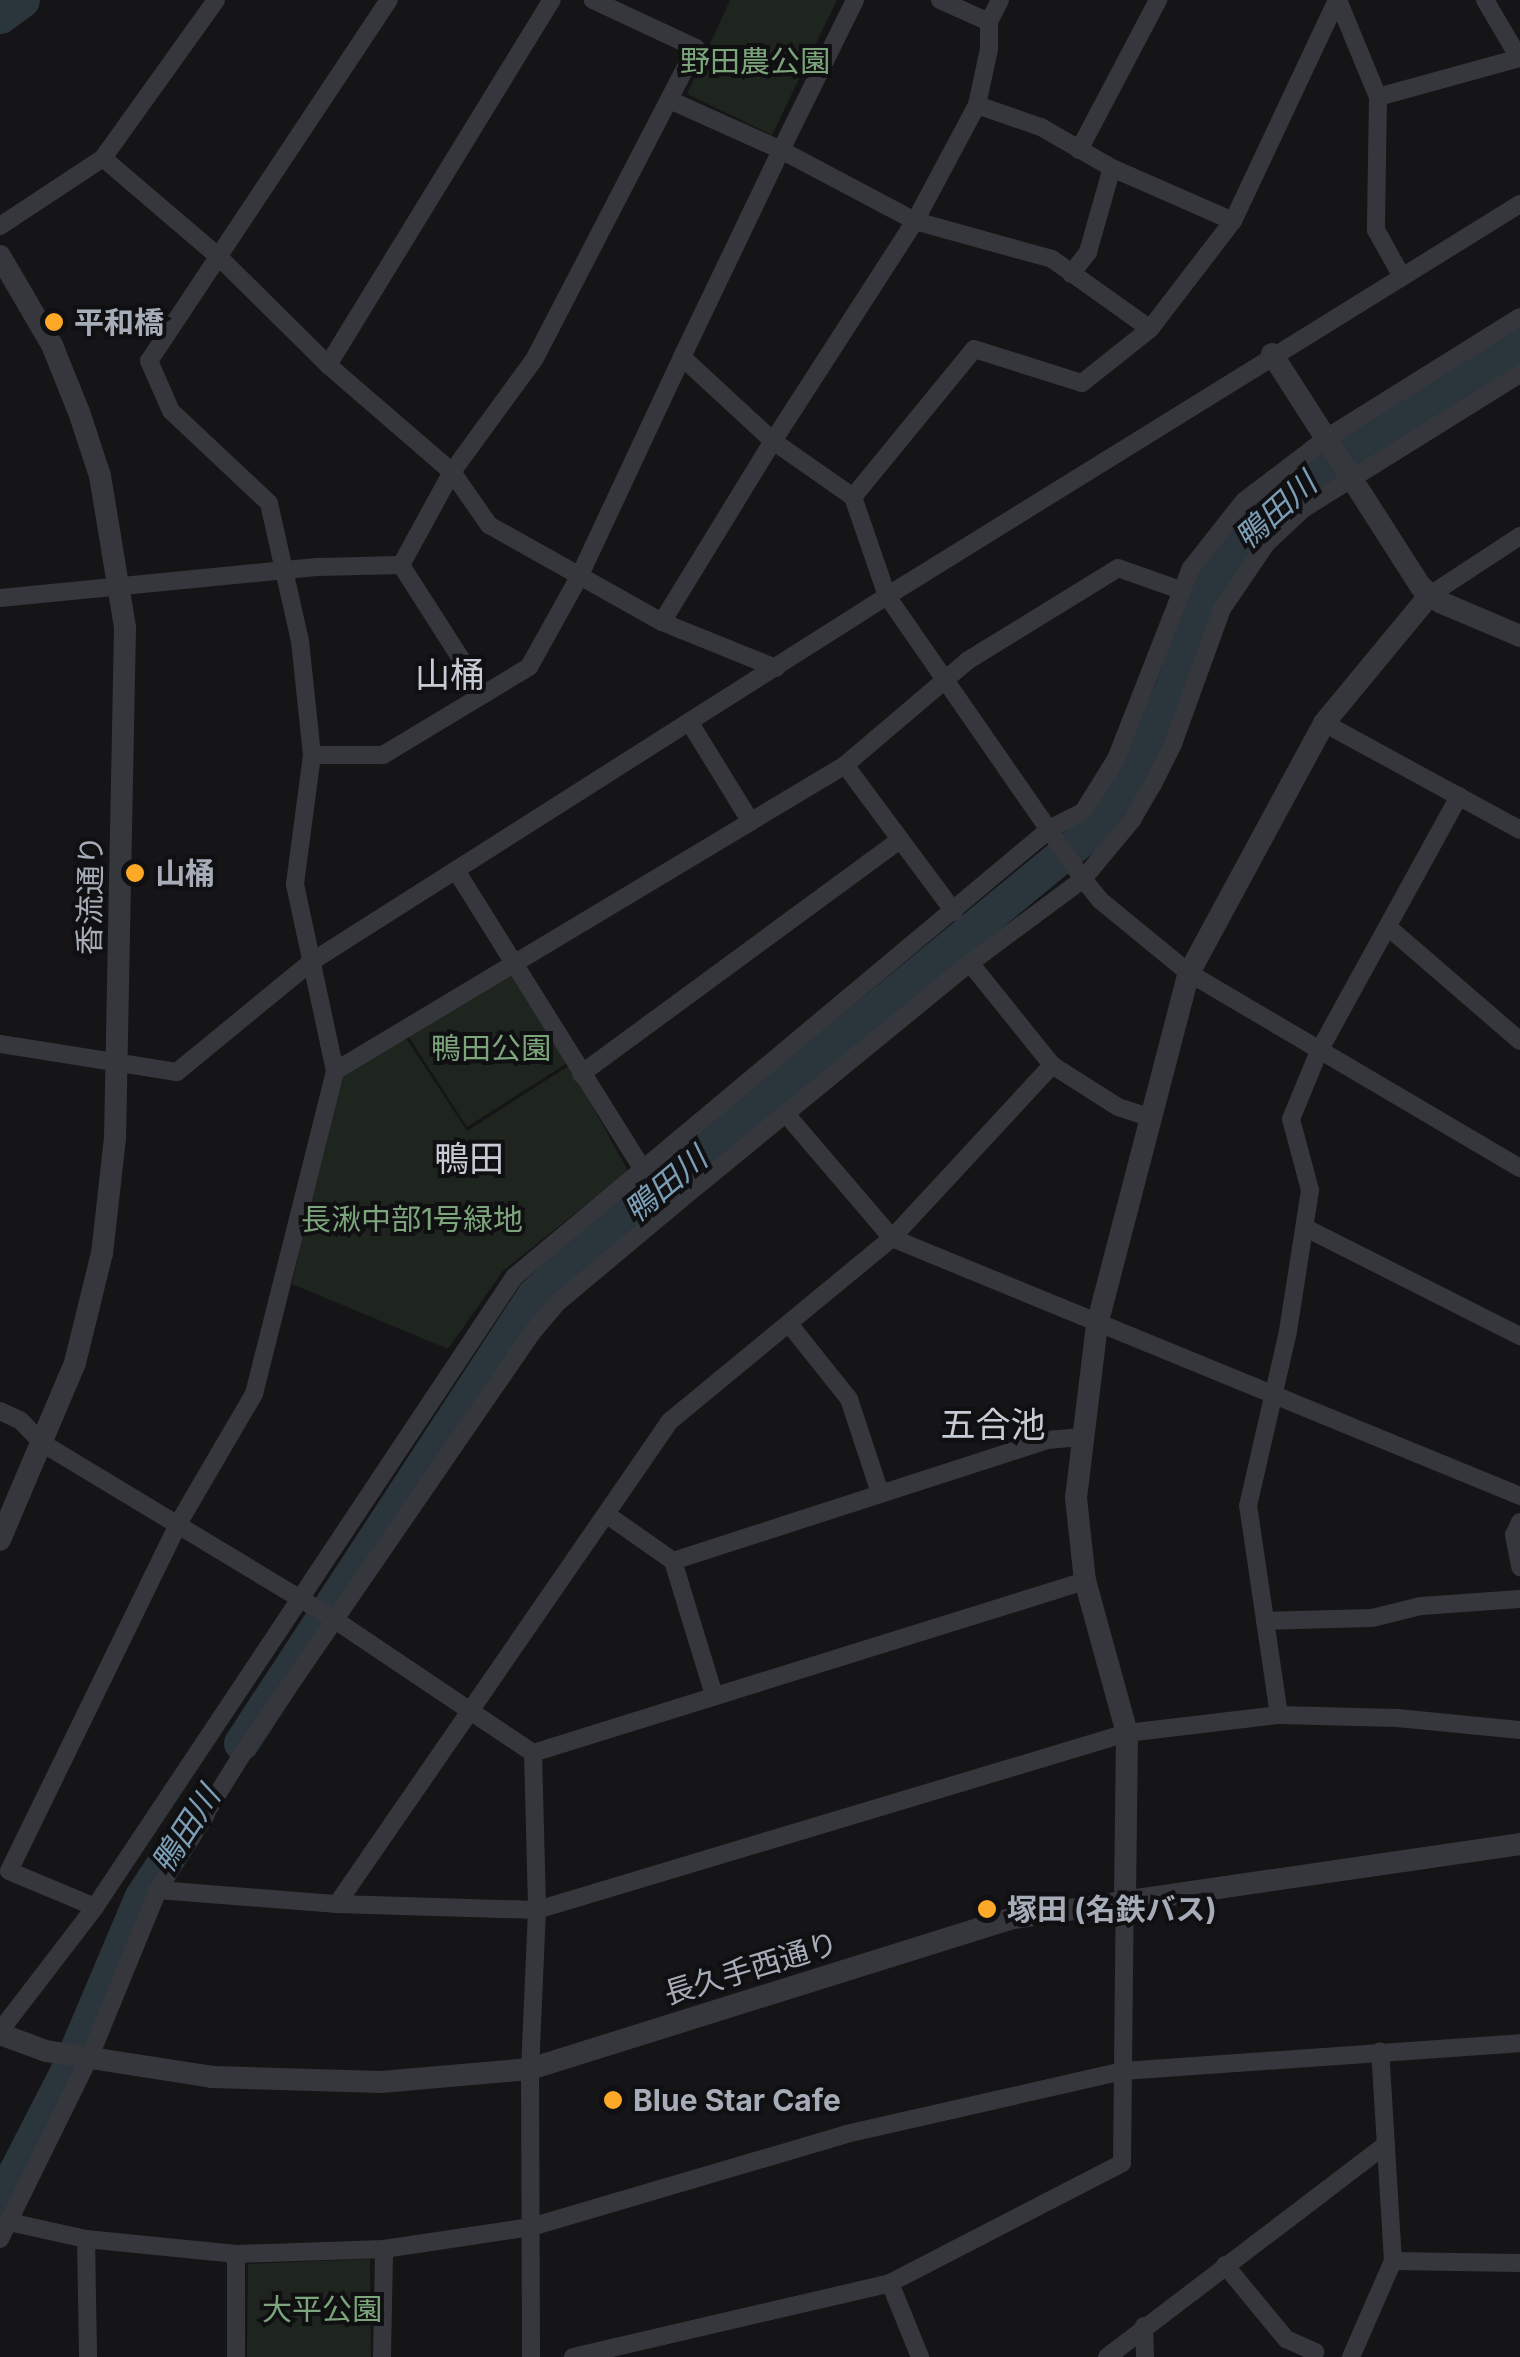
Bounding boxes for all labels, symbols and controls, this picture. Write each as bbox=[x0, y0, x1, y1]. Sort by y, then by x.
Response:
park label: 野田農公園 bbox=[680, 43, 830, 79]
place label: 平和橋 bbox=[74, 304, 164, 340]
marker: 平和橋 bbox=[43, 311, 65, 333]
water label: 鴨田川 bbox=[1227, 465, 1325, 557]
district label: 山桶 bbox=[415, 653, 485, 695]
street label: 香流通り bbox=[71, 835, 109, 955]
place label: 山桶 bbox=[155, 855, 215, 891]
marker: 山桶 bbox=[124, 862, 146, 884]
park label: 鴨田公園 bbox=[431, 1030, 551, 1066]
district label: 鴨田 bbox=[434, 1137, 504, 1179]
water label: 鴨田川 bbox=[617, 1139, 715, 1231]
park label: 長湫中部1号緑地 bbox=[301, 1201, 523, 1237]
district label: 五合池 bbox=[941, 1403, 1045, 1445]
water label: 鴨田川 bbox=[144, 1779, 228, 1881]
place label: 塚田 (名鉄バス) bbox=[1007, 1891, 1217, 1927]
marker: 塚田 (名鉄バス) bbox=[976, 1898, 998, 1920]
street label: 長久手西通り bbox=[660, 1924, 842, 2012]
place label: Blue Star Cafe bbox=[633, 2082, 841, 2118]
marker: Blue Star Cafe bbox=[602, 2089, 624, 2111]
park label: 大平公園 bbox=[262, 2291, 382, 2327]

